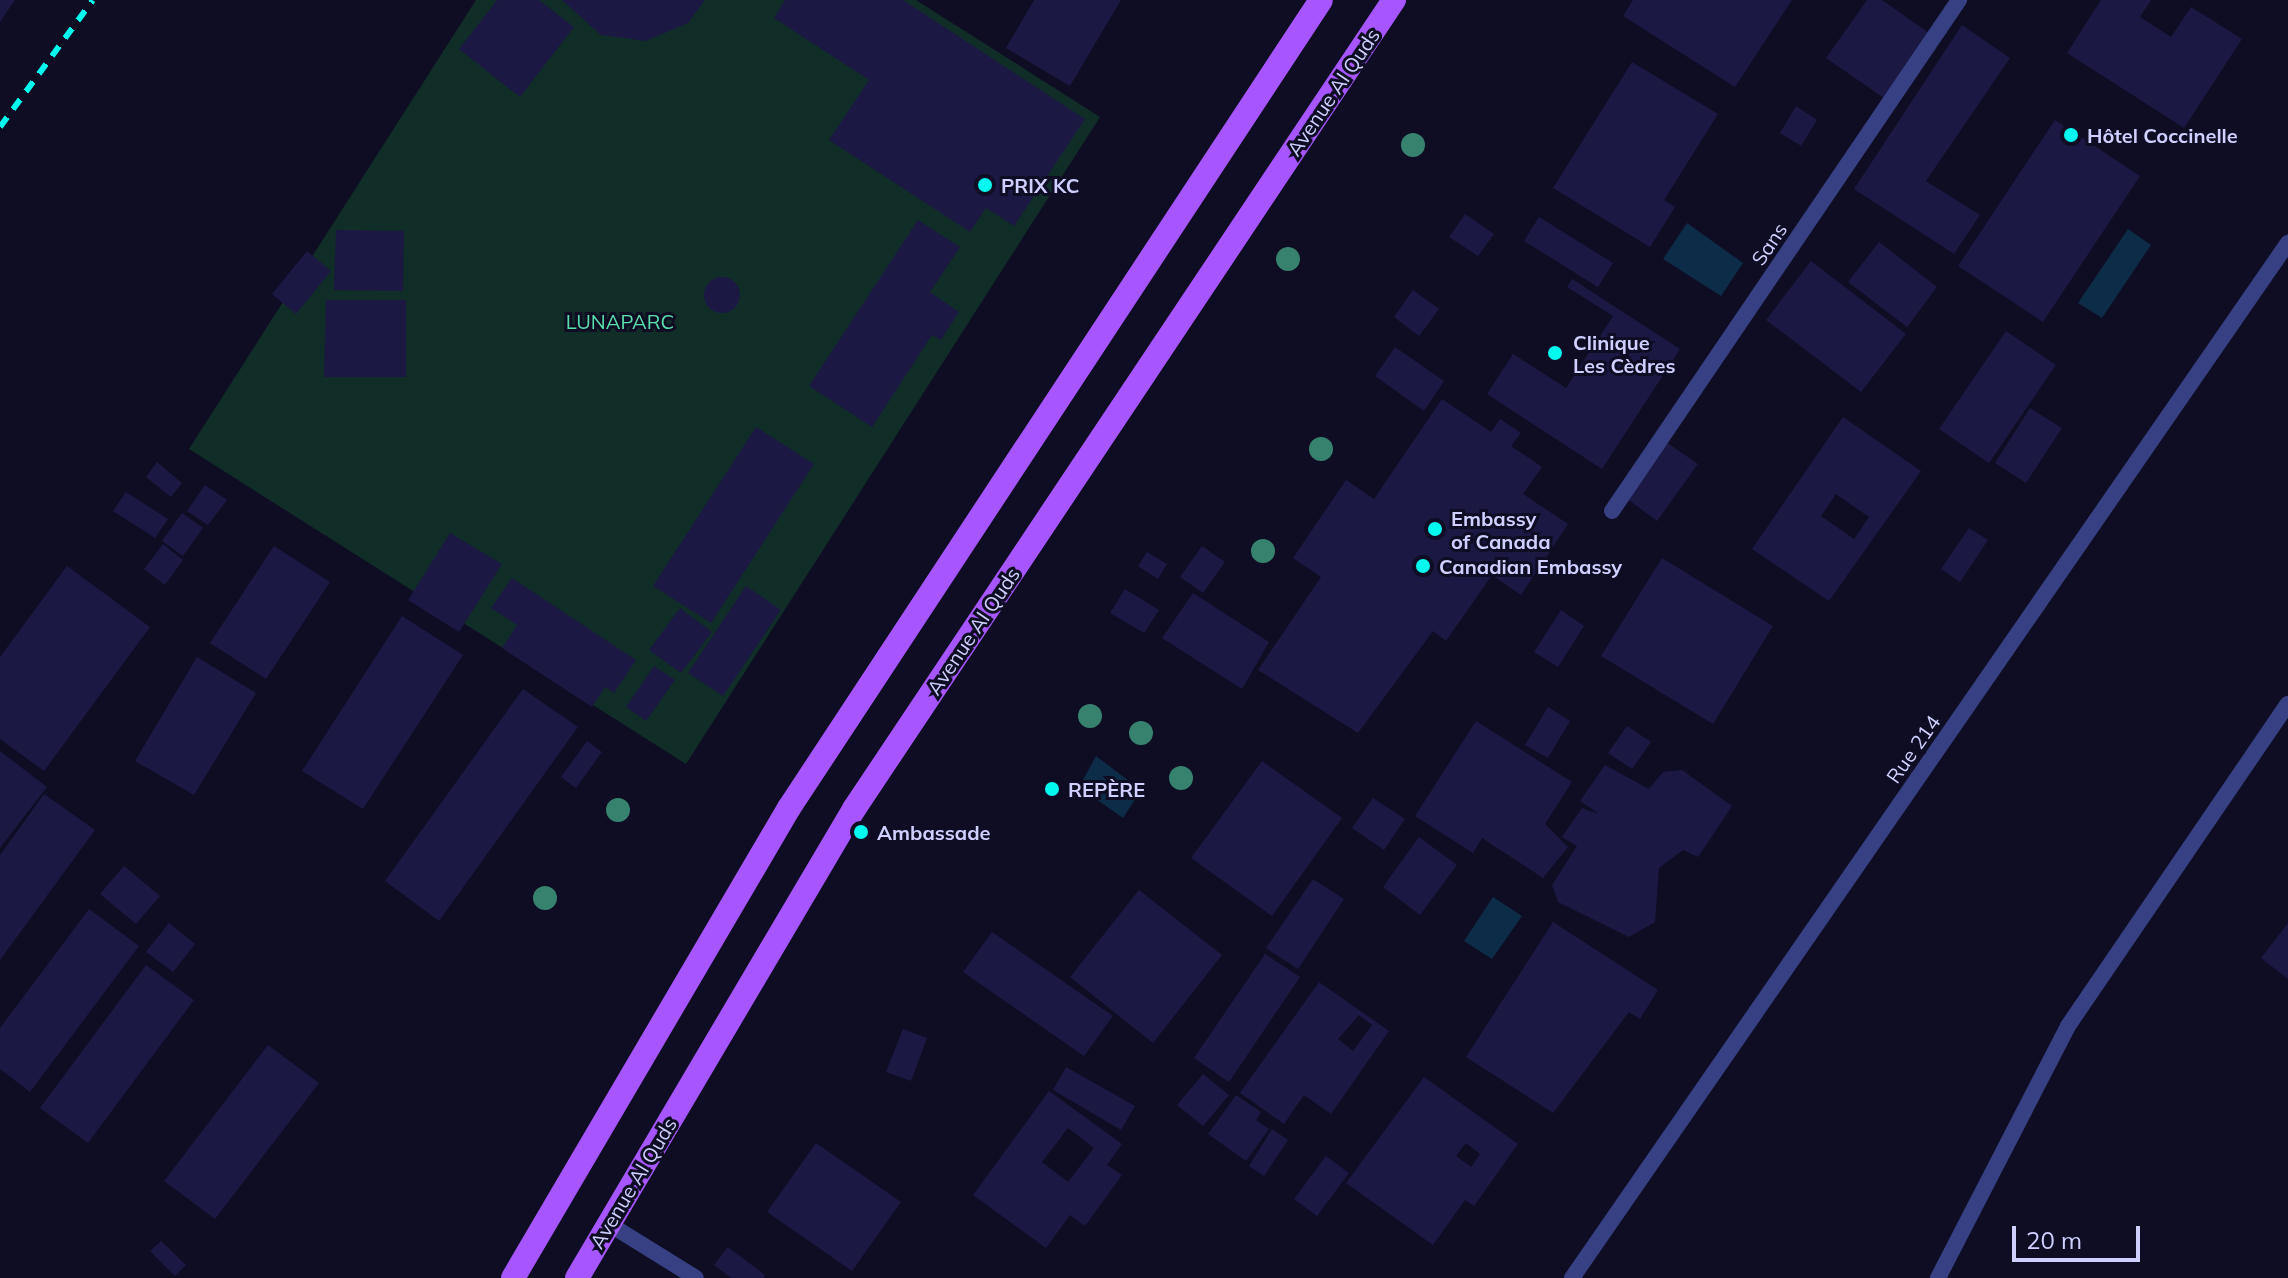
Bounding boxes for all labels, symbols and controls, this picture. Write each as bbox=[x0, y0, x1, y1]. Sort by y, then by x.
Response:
street label: Avenue Al Quds bbox=[1282, 24, 1384, 160]
place label: Hôtel Coccinelle bbox=[2087, 123, 2238, 147]
marker: Hôtel Coccinelle bbox=[2062, 126, 2080, 144]
place label: PRIX KC bbox=[1001, 173, 1079, 197]
marker: PRIX KC bbox=[976, 176, 994, 194]
street label: Sans bbox=[1746, 218, 1792, 270]
park label: LUNAPARC bbox=[566, 309, 674, 333]
place label: Clinique Les Cèdres bbox=[1573, 330, 1676, 377]
marker: Clinique Les Cèdres bbox=[1544, 342, 1566, 364]
place label: Embassy of Canada bbox=[1451, 506, 1551, 553]
marker: Embassy of Canada bbox=[1426, 520, 1444, 538]
place label: Canadian Embassy bbox=[1439, 554, 1622, 578]
marker: Canadian Embassy bbox=[1414, 557, 1432, 575]
street label: Avenue Al Quds bbox=[922, 563, 1024, 699]
street label: Rue 214 bbox=[1881, 710, 1945, 788]
place label: REPÈRE bbox=[1068, 777, 1145, 801]
marker: REPÈRE bbox=[1043, 780, 1061, 798]
place label: Ambassade bbox=[877, 820, 991, 844]
marker: Ambassade bbox=[852, 823, 870, 841]
street label: Avenue Al Quds bbox=[584, 1113, 682, 1253]
scale bar bbox=[2016, 1210, 2144, 1260]
text: 20 m bbox=[2026, 1225, 2082, 1255]

